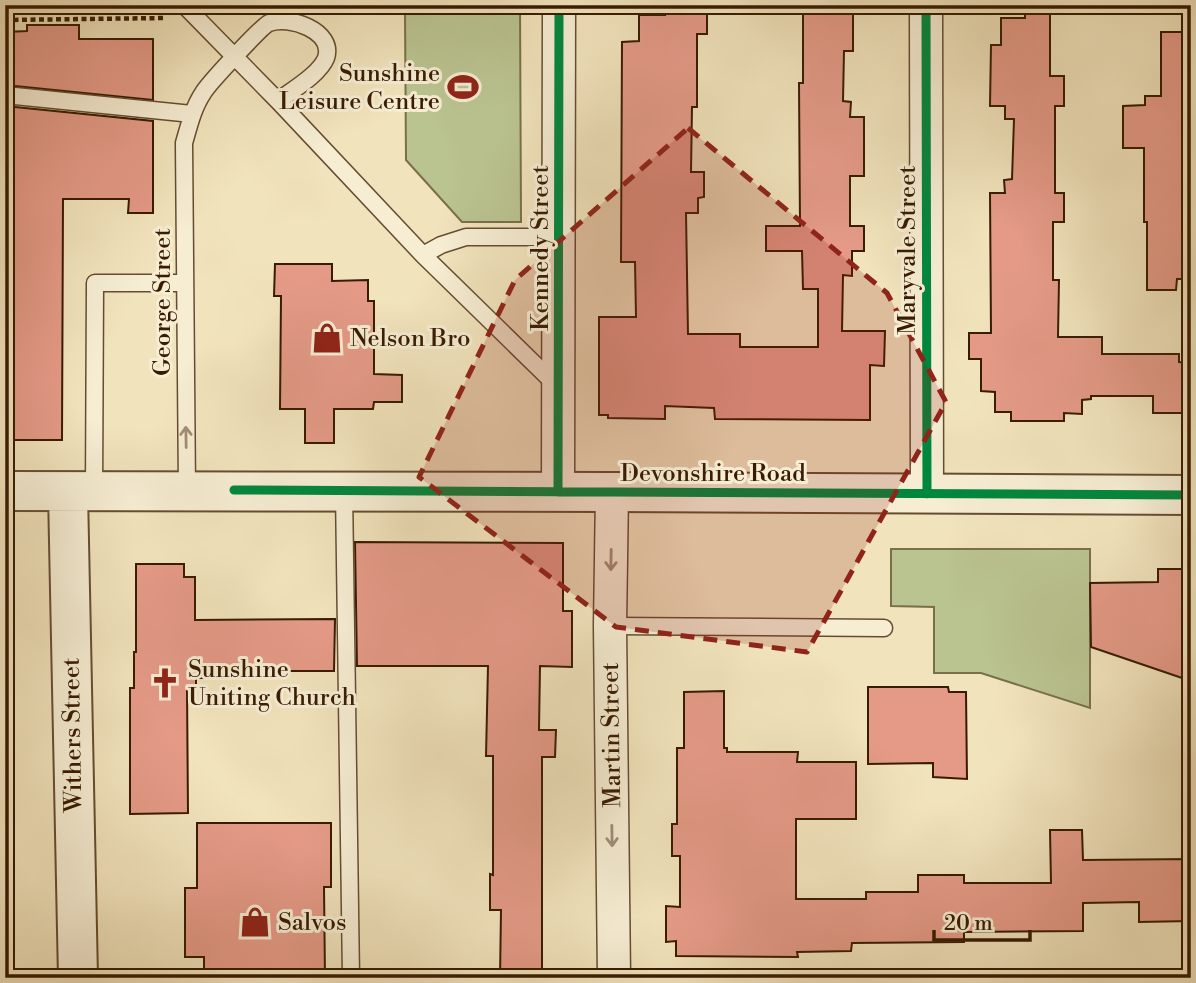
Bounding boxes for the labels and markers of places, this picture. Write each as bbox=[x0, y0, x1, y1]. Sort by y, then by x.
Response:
place label: Sunshine Leisure Centre bbox=[279, 59, 440, 117]
sports icon: Sunshine Leisure Centre bbox=[446, 70, 480, 104]
shop icon: Nelson Bro bbox=[310, 321, 344, 355]
place label: Nelson Bro bbox=[350, 324, 470, 354]
place label: Sunshine Uniting Church bbox=[188, 655, 356, 713]
church icon: Sunshine Uniting Church bbox=[148, 666, 182, 700]
shop icon: Salvos bbox=[238, 905, 272, 939]
place label: Salvos bbox=[278, 908, 347, 938]

